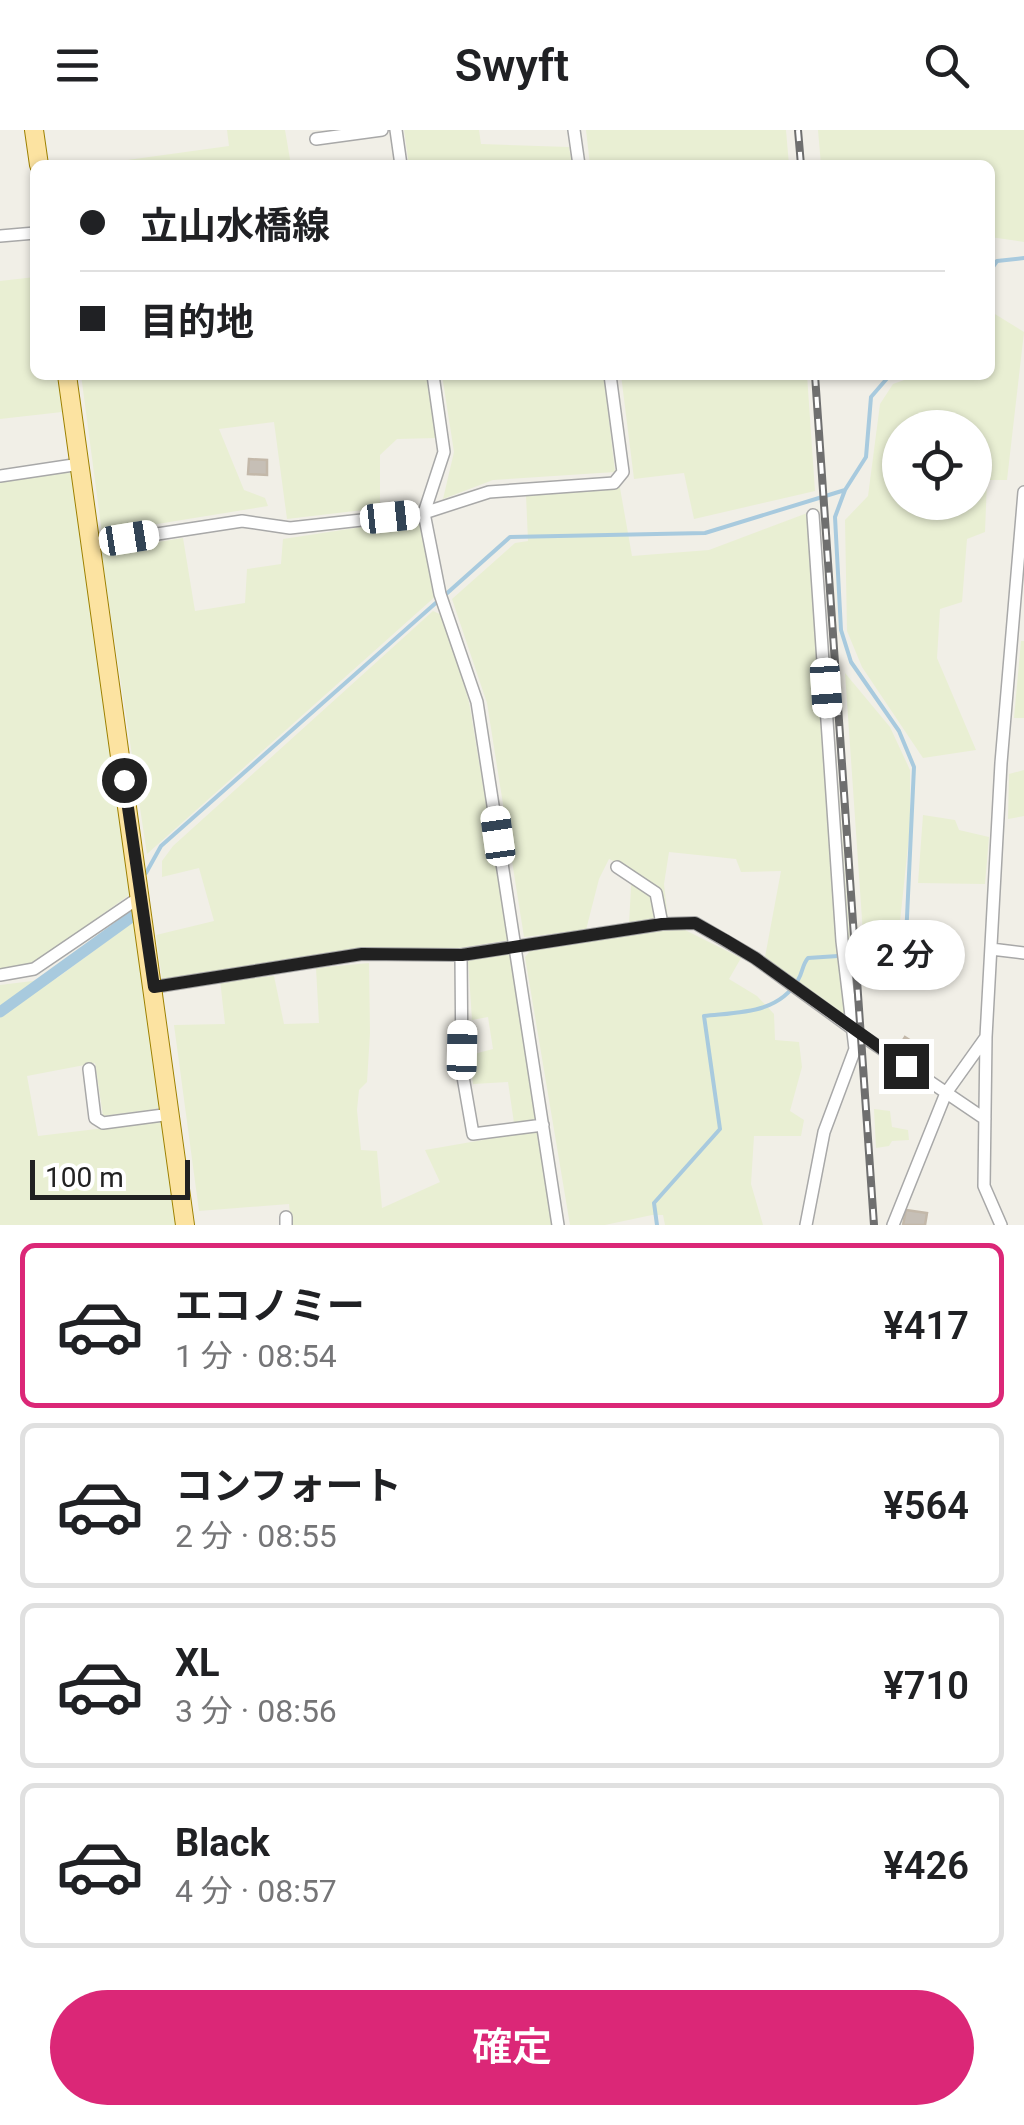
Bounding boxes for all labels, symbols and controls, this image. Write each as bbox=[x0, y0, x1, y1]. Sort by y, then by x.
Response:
icon: menu bbox=[50, 38, 105, 93]
icon: search bbox=[919, 38, 974, 93]
text: Swyft bbox=[455, 39, 569, 92]
text: 立山水橋線 bbox=[140, 204, 330, 248]
text: 目的地 bbox=[140, 300, 254, 344]
map controls bbox=[882, 410, 992, 520]
button: locate bbox=[882, 410, 992, 520]
car bbox=[359, 499, 421, 535]
car bbox=[97, 518, 161, 558]
car bbox=[809, 657, 843, 719]
route start bbox=[102, 758, 147, 803]
car bbox=[479, 804, 517, 868]
callout: 2 分 bbox=[846, 921, 966, 991]
text: 2 分 bbox=[876, 936, 934, 974]
car bbox=[446, 1020, 478, 1080]
route end bbox=[884, 1044, 929, 1089]
scale bar bbox=[30, 1155, 190, 1200]
text: 100 m bbox=[45, 1161, 124, 1194]
icon: car bbox=[55, 1281, 145, 1371]
text: エコノミー bbox=[175, 1284, 365, 1328]
text: ¥417 bbox=[884, 1304, 969, 1348]
text: 1 分 · 08:54 bbox=[175, 1337, 337, 1375]
icon: car bbox=[55, 1461, 145, 1551]
text: コンフォート bbox=[175, 1464, 402, 1508]
text: ¥564 bbox=[884, 1484, 969, 1528]
text: 2 分 · 08:55 bbox=[175, 1517, 337, 1555]
icon: car bbox=[55, 1641, 145, 1731]
text: XL bbox=[175, 1641, 220, 1685]
text: ¥710 bbox=[884, 1664, 969, 1708]
text: 3 分 · 08:56 bbox=[175, 1692, 337, 1730]
icon: car bbox=[55, 1821, 145, 1911]
text: Black bbox=[175, 1821, 270, 1865]
text: ¥426 bbox=[884, 1844, 969, 1888]
text: 4 分 · 08:57 bbox=[175, 1872, 337, 1910]
button: 確定 bbox=[50, 1990, 974, 2105]

